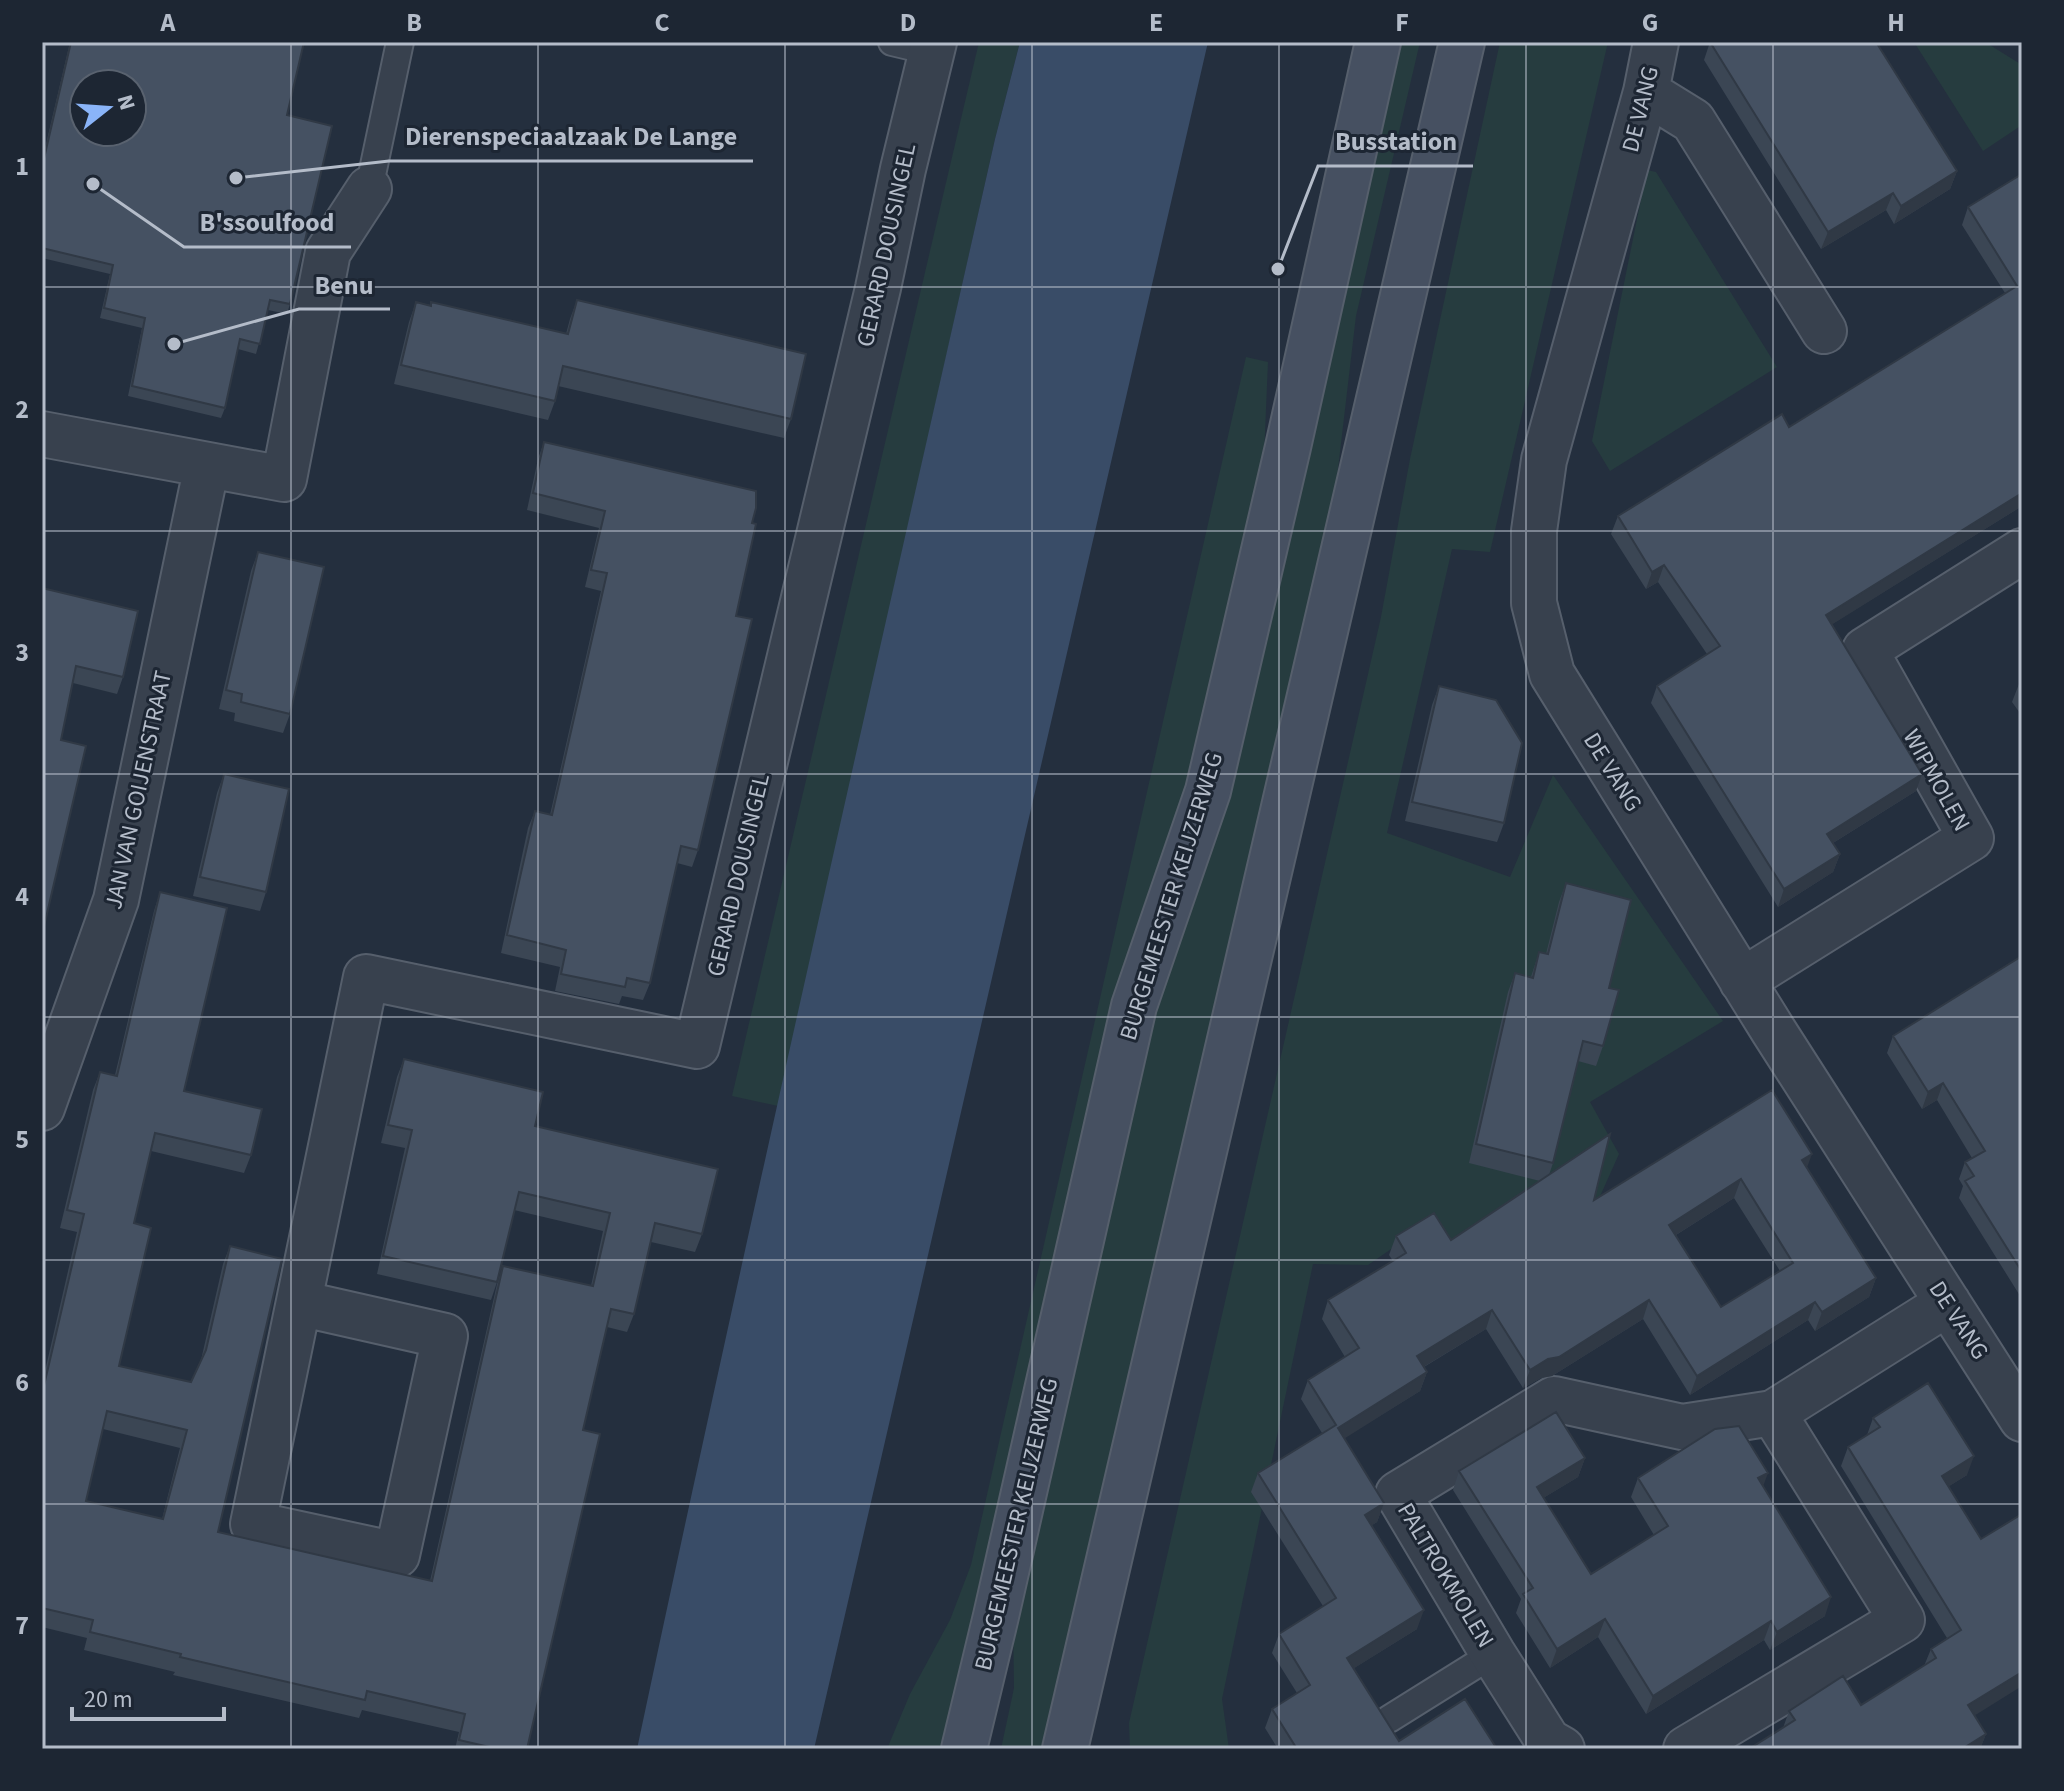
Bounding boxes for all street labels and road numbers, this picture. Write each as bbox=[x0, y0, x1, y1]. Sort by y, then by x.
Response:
street label: DE VANG bbox=[1613, 62, 1668, 156]
street label: GERARD DOUSINGEL bbox=[848, 140, 925, 350]
street label: JAN VAN GOIJENSTRAAT bbox=[96, 667, 181, 913]
street label: WIPMOLEN bbox=[1894, 723, 1979, 838]
street label: DE VANG bbox=[1575, 726, 1651, 819]
street label: BURGEMEESTER KEIJZERWEG bbox=[1111, 748, 1232, 1045]
street label: GERARD DOUSINGEL bbox=[698, 770, 779, 980]
street label: DE VANG bbox=[1920, 1274, 1997, 1367]
street label: BURGEMEESTER KEIJZERWEG bbox=[966, 1374, 1067, 1674]
street label: PALTROKMOLEN bbox=[1388, 1496, 1503, 1655]

